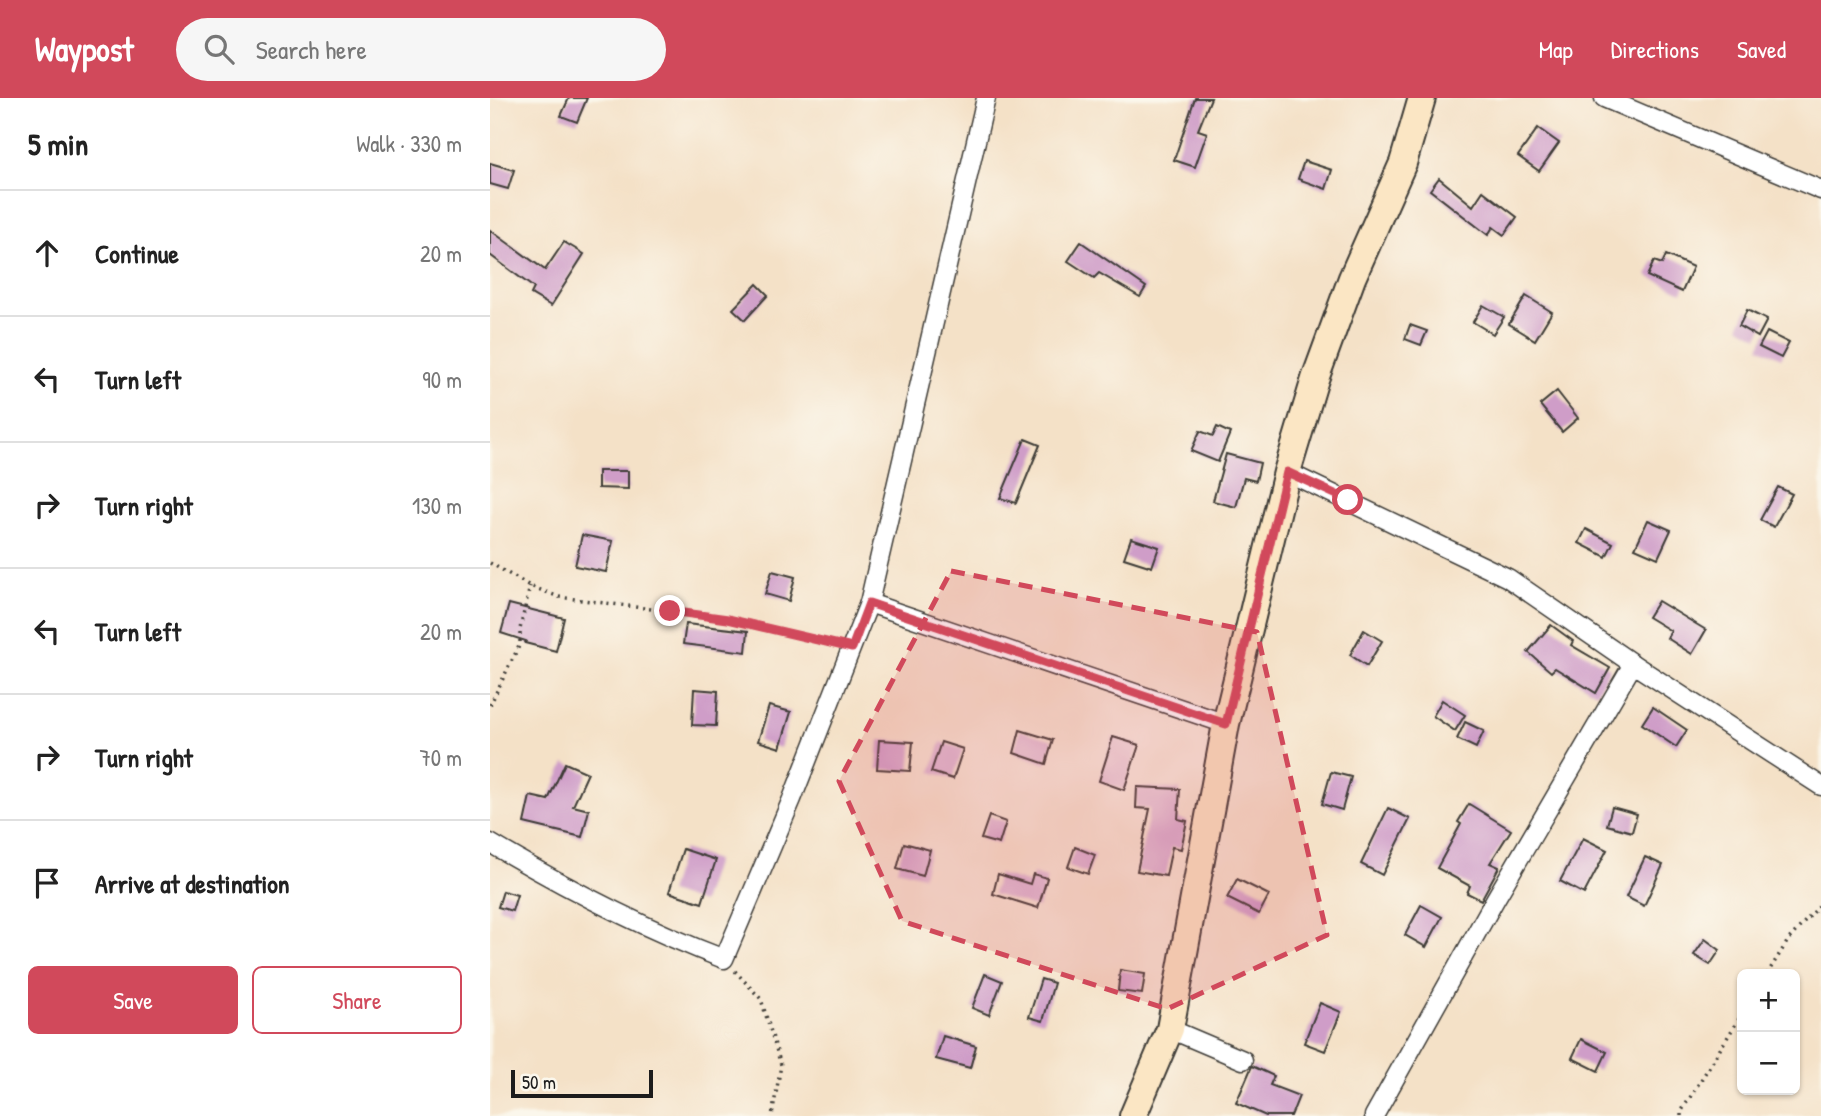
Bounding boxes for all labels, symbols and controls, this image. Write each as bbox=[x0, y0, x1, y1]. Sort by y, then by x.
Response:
search box bbox=[176, 18, 666, 81]
text: Waypost bbox=[35, 27, 134, 71]
icon: search bbox=[200, 30, 238, 68]
text: Search here bbox=[256, 32, 367, 67]
text: Map bbox=[1539, 33, 1573, 65]
text: Directions bbox=[1611, 33, 1699, 65]
text: Saved bbox=[1737, 33, 1786, 65]
text: 5 min bbox=[28, 124, 88, 164]
text: Walk · 330 m bbox=[356, 128, 462, 159]
icon: ahead bbox=[28, 234, 66, 272]
text: Continue bbox=[95, 236, 179, 271]
text: 20 m bbox=[420, 238, 462, 269]
icon: left bbox=[28, 360, 66, 398]
text: Turn left bbox=[95, 362, 181, 397]
text: 90 m bbox=[422, 364, 462, 395]
route start bbox=[1332, 484, 1363, 515]
icon: right bbox=[28, 486, 66, 524]
text: Turn right bbox=[95, 488, 193, 523]
text: 130 m bbox=[412, 490, 462, 521]
route end bbox=[654, 595, 685, 626]
icon: left bbox=[28, 612, 66, 650]
text: Turn left bbox=[95, 614, 181, 649]
text: 20 m bbox=[420, 616, 462, 647]
icon: right bbox=[28, 738, 66, 776]
text: Turn right bbox=[95, 740, 193, 775]
text: 70 m bbox=[419, 742, 462, 773]
icon: arrive bbox=[28, 864, 66, 902]
text: Arrive at destination bbox=[95, 866, 290, 901]
button: Save bbox=[28, 966, 238, 1034]
button: Share bbox=[252, 966, 462, 1034]
map controls bbox=[1737, 969, 1800, 1095]
button: + bbox=[1737, 969, 1800, 1032]
button: − bbox=[1737, 1032, 1800, 1095]
scale bar bbox=[511, 1067, 653, 1099]
text: 50 m bbox=[522, 1069, 556, 1095]

